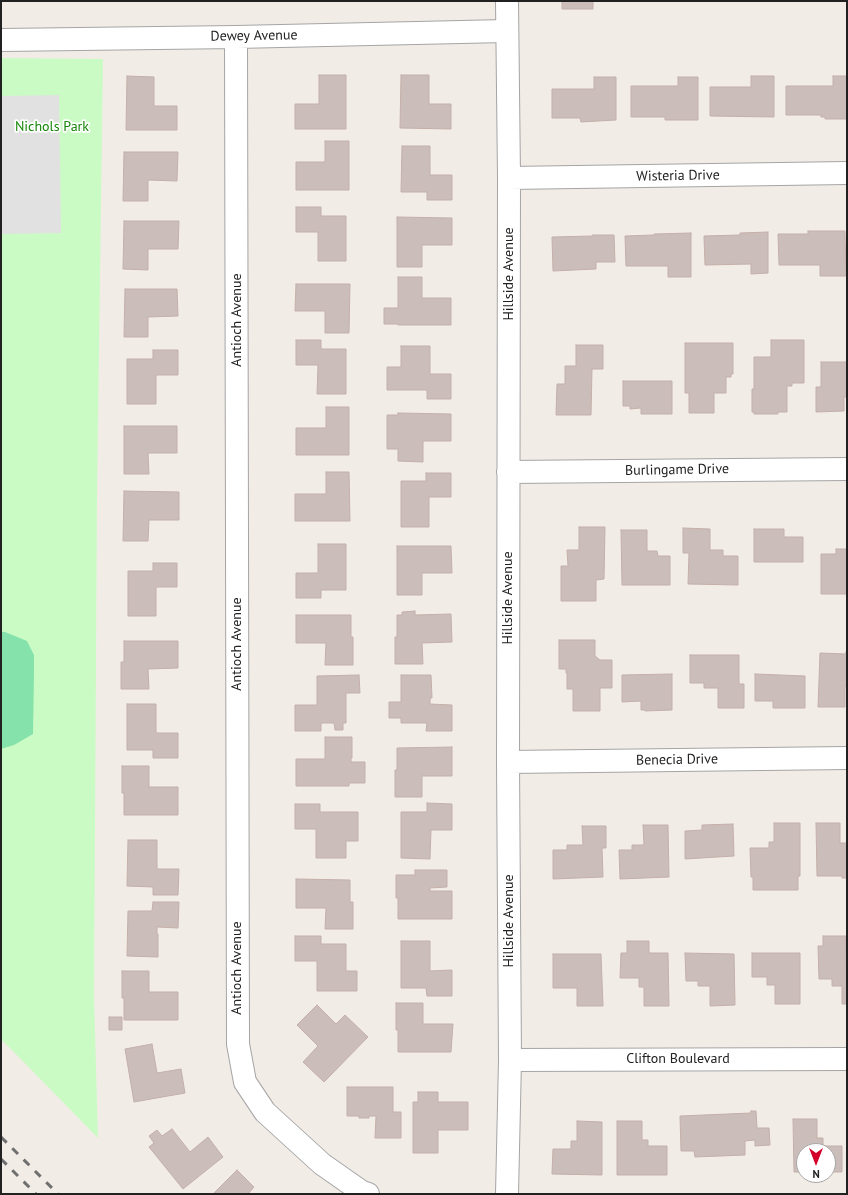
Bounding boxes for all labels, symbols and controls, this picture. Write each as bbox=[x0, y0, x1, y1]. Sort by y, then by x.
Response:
street label: Dewey Avenue bbox=[210, 27, 298, 45]
park label: Nichols Park bbox=[15, 119, 89, 135]
street label: Wisteria Drive bbox=[636, 167, 720, 185]
street label: Hillside Avenue bbox=[501, 227, 517, 321]
street label: Antioch Avenue bbox=[229, 273, 245, 367]
street label: Burlingame Drive bbox=[625, 461, 729, 479]
street label: Hillside Avenue bbox=[500, 551, 516, 645]
street label: Antioch Avenue bbox=[229, 597, 245, 691]
street label: Benecia Drive bbox=[636, 751, 718, 769]
street label: Hillside Avenue bbox=[501, 874, 517, 968]
street label: Antioch Avenue bbox=[229, 921, 245, 1015]
street label: Clifton Boulevard bbox=[626, 1051, 730, 1067]
north arrow bbox=[796, 1143, 836, 1183]
text: N bbox=[812, 1167, 820, 1181]

